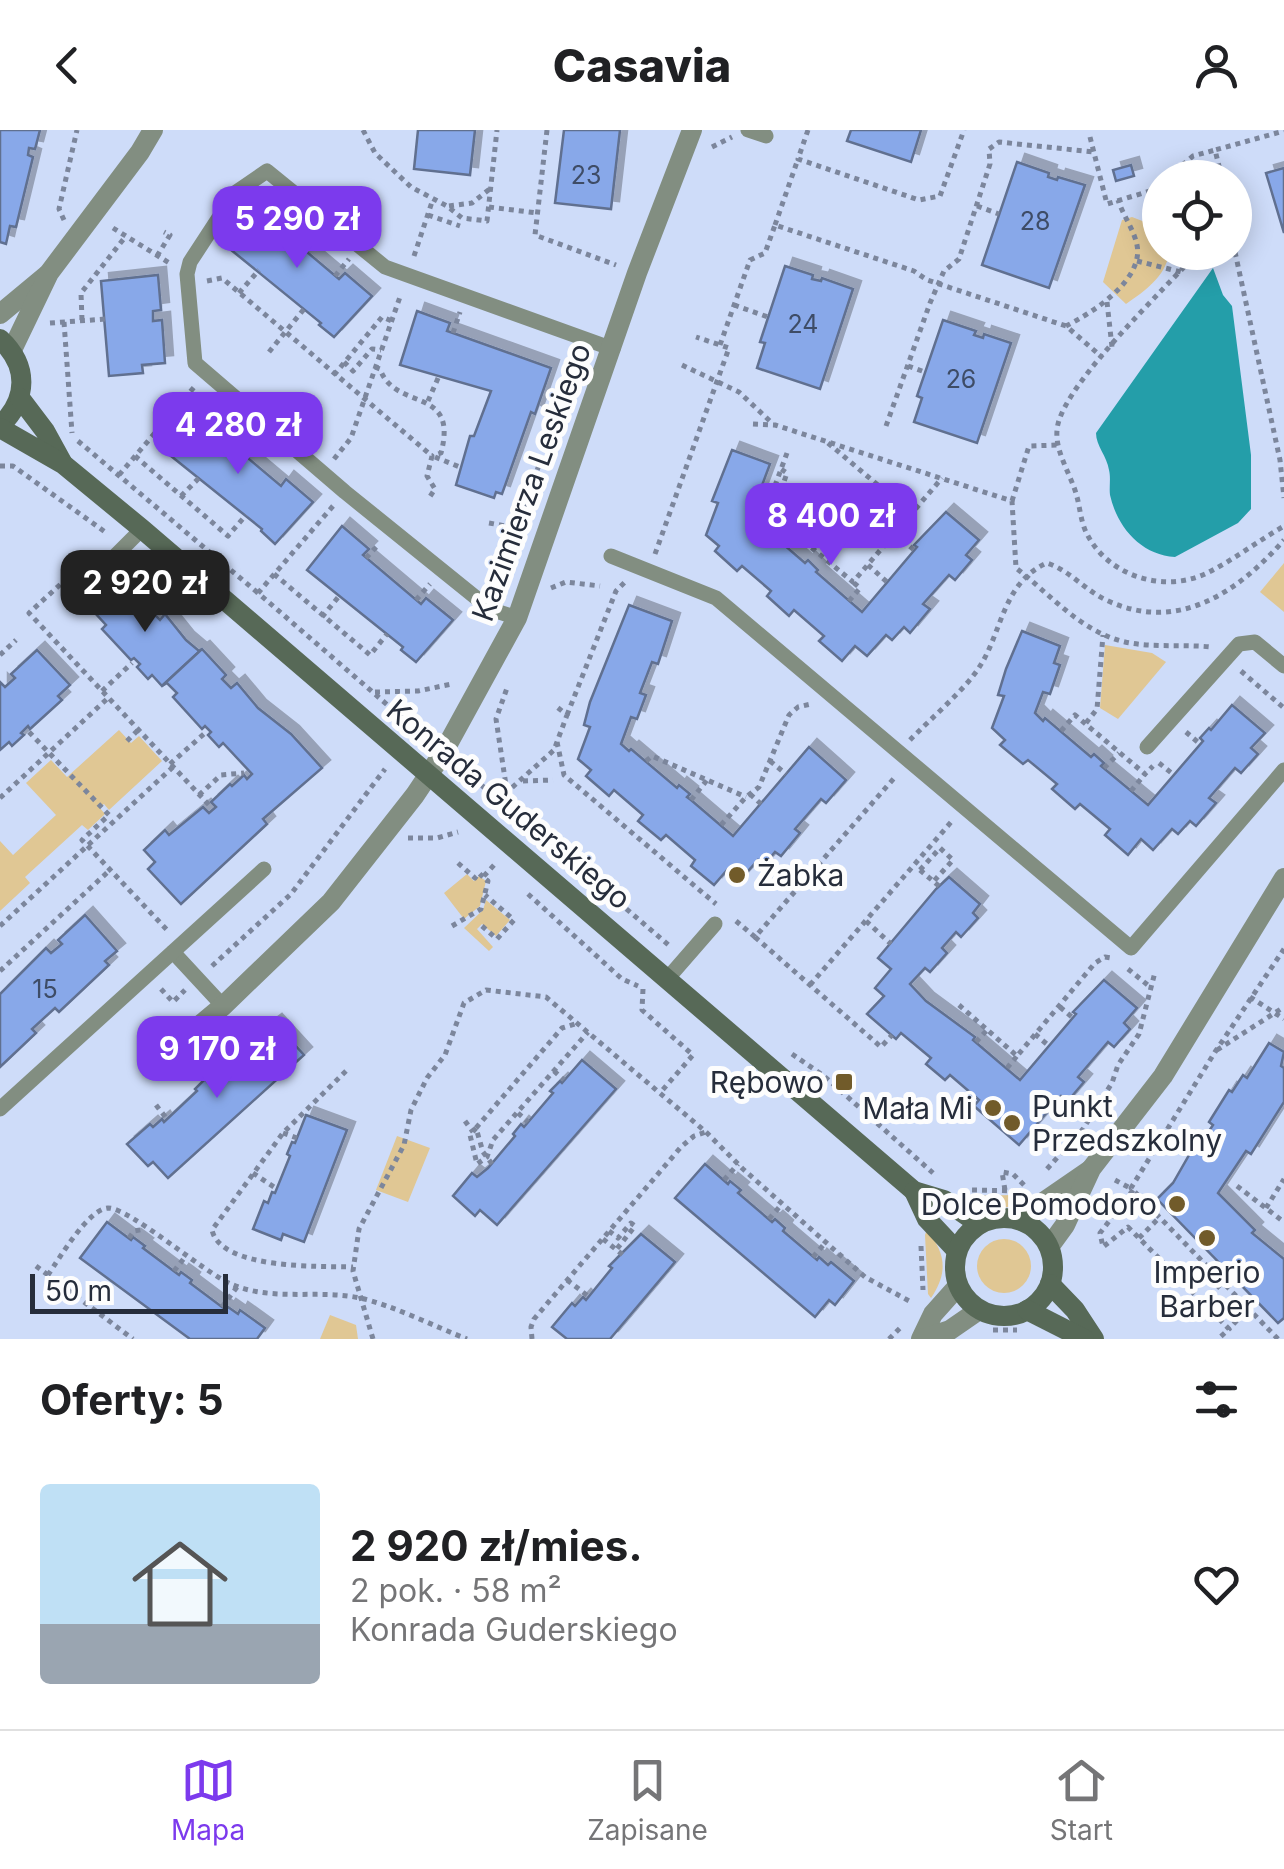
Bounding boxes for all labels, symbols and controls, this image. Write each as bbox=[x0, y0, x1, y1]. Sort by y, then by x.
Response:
icon: back bbox=[40, 38, 95, 93]
text: Casavia bbox=[553, 38, 731, 93]
icon: person bbox=[1189, 38, 1244, 93]
house number: 23 bbox=[571, 160, 601, 190]
map controls bbox=[1142, 160, 1252, 270]
button: locate bbox=[1142, 160, 1252, 270]
pin: 5 290 zł bbox=[194, 186, 400, 271]
text: 5 290 zł bbox=[234, 199, 360, 238]
house number: 28 bbox=[1020, 206, 1050, 236]
house number: 24 bbox=[787, 309, 819, 339]
street label: Kazimierza Leskiego bbox=[464, 338, 598, 626]
house number: 26 bbox=[946, 364, 976, 394]
pin: 4 280 zł bbox=[135, 392, 341, 477]
text: 4 280 zł bbox=[175, 405, 301, 444]
pin: 8 400 zł bbox=[728, 483, 934, 568]
text: 8 400 zł bbox=[767, 496, 895, 535]
pin: 2 920 zł bbox=[42, 550, 248, 635]
text: 2 920 zł bbox=[83, 563, 207, 602]
street label: Konrada Guderskiego bbox=[380, 691, 638, 917]
place label: Żabka bbox=[757, 857, 844, 893]
marker: Żabka bbox=[726, 864, 748, 886]
house number: 15 bbox=[32, 974, 58, 1004]
pin: 9 170 zł bbox=[114, 1016, 320, 1101]
text: 9 170 zł bbox=[159, 1029, 275, 1068]
place label: Rębowo bbox=[710, 1064, 824, 1100]
marker: Rębowo bbox=[833, 1071, 855, 1093]
place label: Punkt Przedszkolny bbox=[1032, 1088, 1222, 1158]
place label: Mała Mi bbox=[862, 1090, 973, 1126]
marker: Mała Mi bbox=[982, 1097, 1004, 1119]
marker: Punkt Przedszkolny bbox=[1001, 1112, 1023, 1134]
place label: Dolce Pomodoro bbox=[921, 1186, 1157, 1222]
marker: Dolce Pomodoro bbox=[1166, 1193, 1188, 1215]
marker: Imperio Barber bbox=[1196, 1227, 1218, 1249]
place label: Imperio Barber bbox=[1153, 1254, 1261, 1324]
scale bar bbox=[30, 1269, 228, 1314]
text: 50 m bbox=[45, 1274, 112, 1308]
icon: filters bbox=[1189, 1372, 1244, 1427]
text: Oferty: 5 bbox=[40, 1374, 224, 1425]
text: 2 920 zł/mies. bbox=[350, 1520, 642, 1571]
icon: home bbox=[120, 1524, 240, 1644]
icon: heart bbox=[1189, 1557, 1244, 1612]
text: 2 pok. · 58 m² bbox=[350, 1571, 562, 1610]
text: Konrada Guderskiego bbox=[350, 1610, 678, 1649]
tab: Mapa bbox=[171, 1753, 245, 1847]
tab: Zapisane bbox=[587, 1753, 708, 1847]
tab: Start bbox=[1050, 1753, 1113, 1847]

